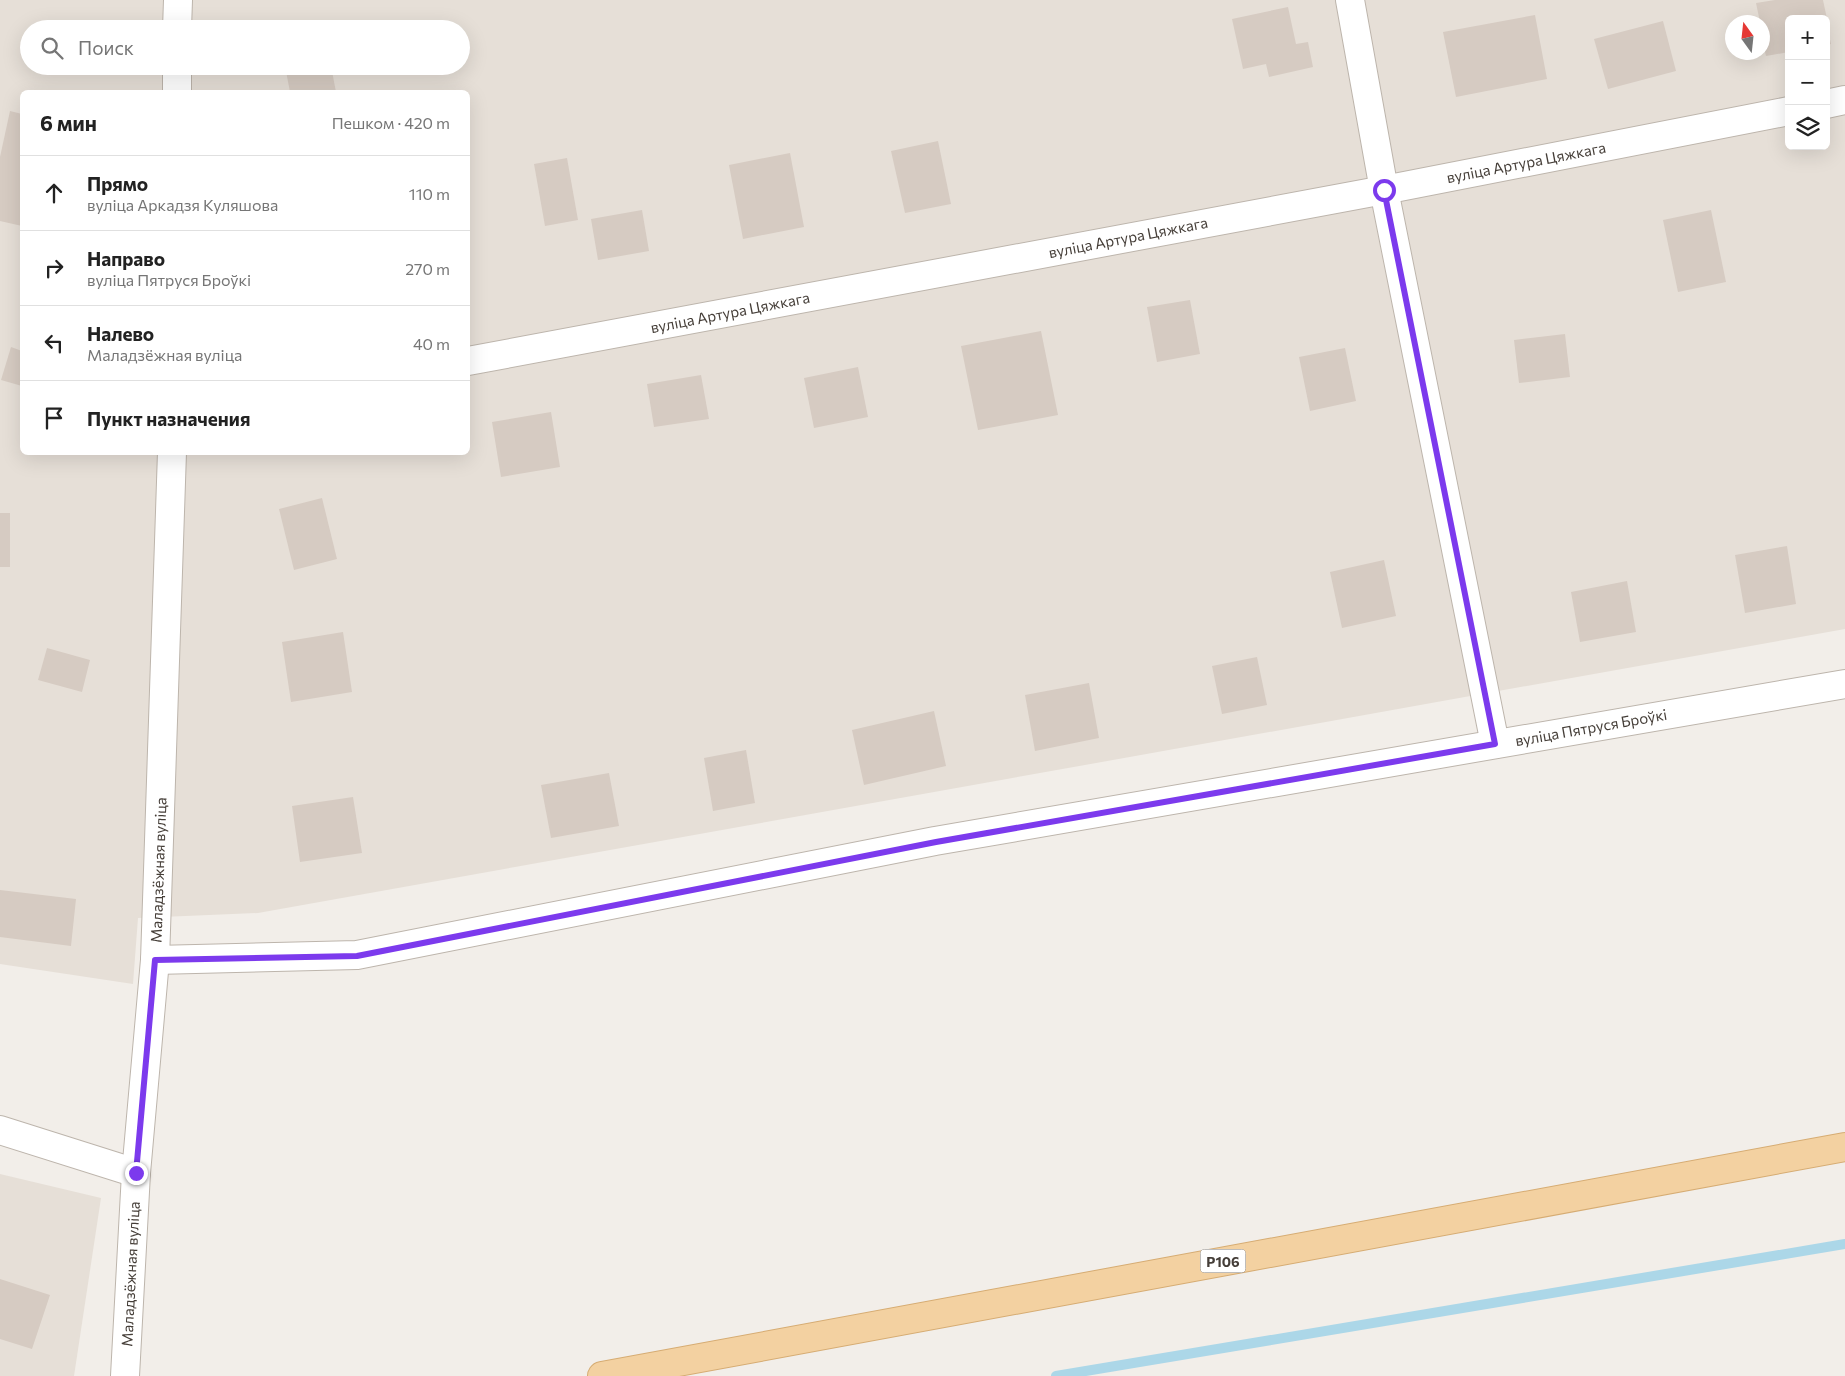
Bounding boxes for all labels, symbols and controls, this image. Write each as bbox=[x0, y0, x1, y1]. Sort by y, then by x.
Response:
north arrow bbox=[1725, 15, 1770, 60]
map controls bbox=[1785, 15, 1830, 150]
button: + bbox=[1785, 15, 1830, 60]
search box bbox=[20, 20, 470, 75]
icon: search bbox=[38, 34, 66, 62]
text: Поиск bbox=[78, 36, 134, 59]
button: − bbox=[1785, 60, 1830, 105]
button: layers bbox=[1785, 105, 1830, 150]
text: 6 мин bbox=[40, 110, 97, 135]
text: Пешком · 420 m bbox=[332, 113, 450, 132]
street label: вуліца Артура Цяжкага bbox=[1445, 138, 1607, 186]
text: Прямо bbox=[87, 172, 148, 195]
icon: ahead bbox=[40, 179, 68, 207]
route start bbox=[1373, 179, 1396, 202]
text: 110 m bbox=[409, 184, 450, 203]
text: вуліца Аркадзя Куляшова bbox=[87, 195, 278, 214]
street label: вуліца Артура Цяжкага bbox=[1047, 213, 1209, 261]
text: Направо bbox=[87, 247, 165, 270]
icon: right bbox=[40, 254, 68, 282]
text: 270 m bbox=[405, 259, 450, 278]
text: вуліца Пятруся Броўкі bbox=[87, 270, 251, 289]
street label: вуліца Артура Цяжкага bbox=[649, 288, 811, 336]
text: Налево bbox=[87, 322, 154, 345]
icon: left bbox=[40, 329, 68, 357]
text: 40 m bbox=[413, 334, 450, 353]
text: Маладзёжная вуліца bbox=[87, 345, 242, 364]
icon: arrive bbox=[40, 404, 68, 432]
text: Пункт назначения bbox=[87, 407, 250, 430]
street label: вуліца Пятруся Броўкі bbox=[1514, 705, 1668, 749]
street label: Маладзёжная вуліца bbox=[146, 797, 170, 943]
route end bbox=[125, 1162, 148, 1185]
street label: Маладзёжная вуліца bbox=[117, 1201, 143, 1347]
road number: Р106 bbox=[1200, 1250, 1246, 1272]

